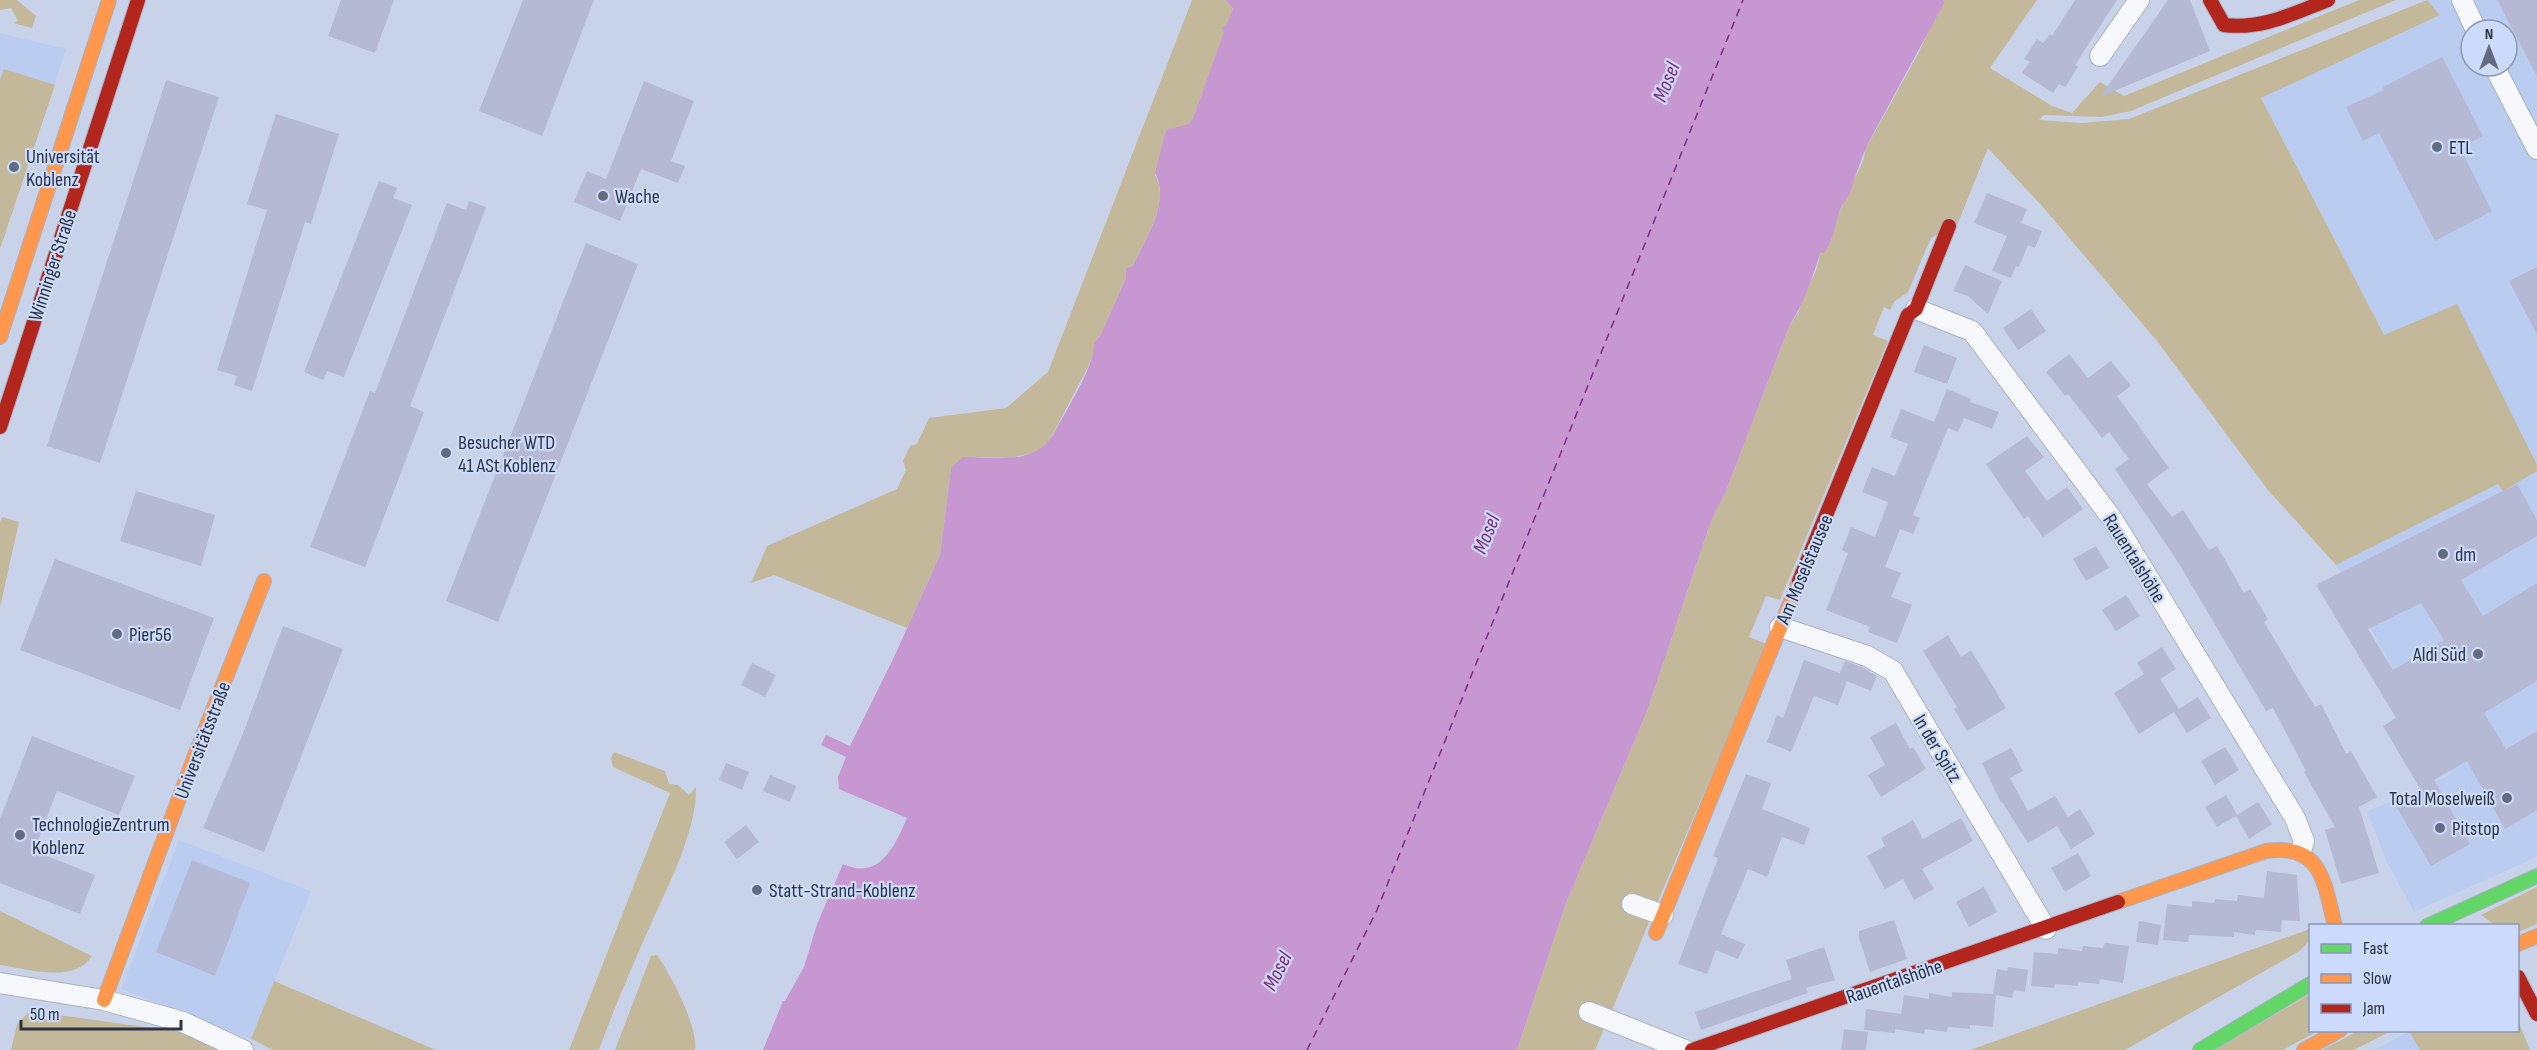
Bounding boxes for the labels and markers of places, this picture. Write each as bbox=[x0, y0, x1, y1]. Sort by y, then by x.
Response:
place label: ETL bbox=[2449, 136, 2473, 160]
marker: ETL bbox=[2430, 140, 2444, 154]
place label: Universität Koblenz bbox=[26, 145, 100, 192]
marker: Universität Koblenz bbox=[7, 160, 21, 174]
place label: Wache bbox=[615, 185, 660, 209]
marker: Wache bbox=[596, 189, 610, 203]
place label: Besucher WTD 41 ASt Koblenz bbox=[458, 431, 556, 478]
marker: Besucher WTD 41 ASt Koblenz bbox=[439, 446, 453, 460]
place label: dm bbox=[2455, 543, 2476, 567]
marker: dm bbox=[2436, 547, 2450, 561]
place label: Pier56 bbox=[129, 623, 172, 647]
marker: Pier56 bbox=[110, 627, 124, 641]
place label: Aldi Süd bbox=[2412, 643, 2466, 667]
marker: Aldi Süd bbox=[2471, 647, 2485, 661]
place label: Total Moselweiß bbox=[2389, 787, 2495, 811]
marker: Total Moselweiß bbox=[2500, 791, 2514, 805]
place label: TechnologieZentrum Koblenz bbox=[32, 813, 170, 860]
place label: Pitstop bbox=[2452, 817, 2500, 841]
marker: Pitstop bbox=[2433, 821, 2447, 835]
marker: TechnologieZentrum Koblenz bbox=[13, 828, 27, 842]
place label: Statt-Strand-Koblenz bbox=[769, 879, 915, 903]
marker: Statt-Strand-Koblenz bbox=[750, 883, 764, 897]

